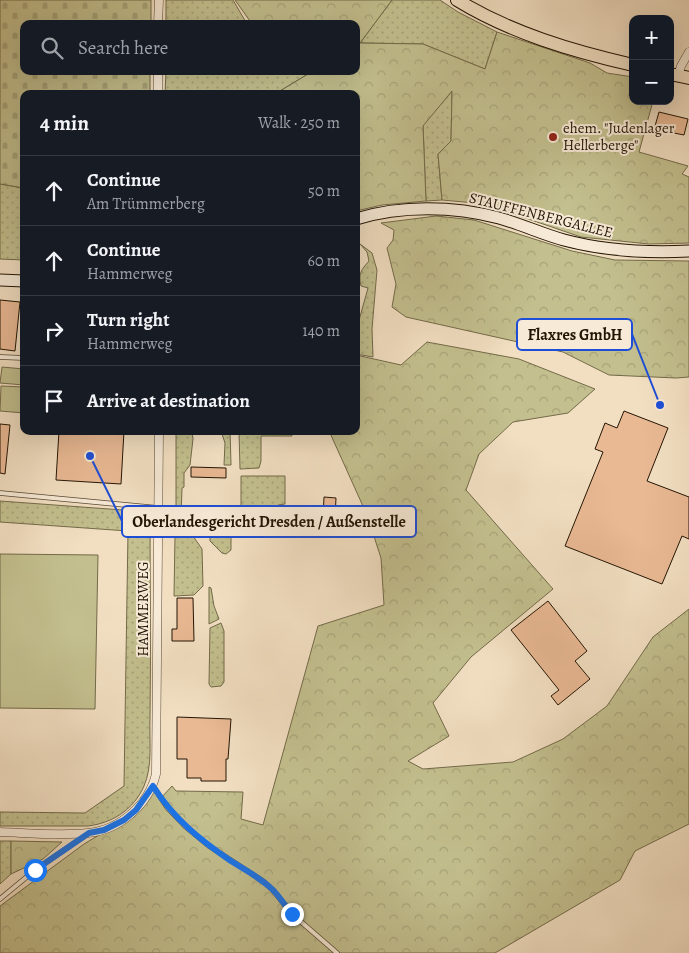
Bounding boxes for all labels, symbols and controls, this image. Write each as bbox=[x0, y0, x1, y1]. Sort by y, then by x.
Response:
map controls bbox=[629, 15, 674, 105]
button: + bbox=[629, 15, 674, 60]
search box bbox=[20, 20, 360, 75]
icon: search bbox=[38, 34, 66, 62]
text: Search here bbox=[78, 35, 168, 61]
button: − bbox=[629, 60, 674, 105]
text: 4 min bbox=[40, 109, 89, 137]
text: Walk · 250 m bbox=[258, 112, 340, 134]
place label: ehem. "Judenlager Hellerberge" bbox=[563, 118, 675, 155]
marker: ehem. "Judenlager Hellerberge" bbox=[547, 131, 559, 143]
text: Continue bbox=[87, 167, 161, 193]
icon: ahead bbox=[40, 177, 68, 205]
text: 50 m bbox=[308, 180, 340, 202]
street label: STAUFFENBERGALLEE bbox=[467, 187, 615, 243]
text: Am Trümmerberg bbox=[87, 193, 205, 215]
text: Continue bbox=[87, 237, 161, 263]
icon: ahead bbox=[40, 247, 68, 275]
text: 60 m bbox=[308, 250, 340, 272]
text: Hammerweg bbox=[87, 263, 172, 285]
text: Turn right bbox=[87, 307, 169, 333]
icon: right bbox=[40, 317, 68, 345]
callout: Flaxres GmbH bbox=[517, 319, 632, 350]
text: 140 m bbox=[302, 320, 340, 342]
text: Flaxres GmbH bbox=[527, 324, 623, 346]
text: Hammerweg bbox=[87, 333, 172, 355]
icon: arrive bbox=[40, 387, 68, 415]
text: Arrive at destination bbox=[87, 388, 250, 414]
callout: Oberlandesgericht Dresden / Außenstelle bbox=[122, 506, 416, 537]
text: Oberlandesgericht Dresden / Außenstelle bbox=[132, 511, 406, 533]
street label: HAMMERWEG bbox=[133, 561, 153, 657]
route start bbox=[24, 859, 47, 882]
route end bbox=[281, 903, 304, 926]

